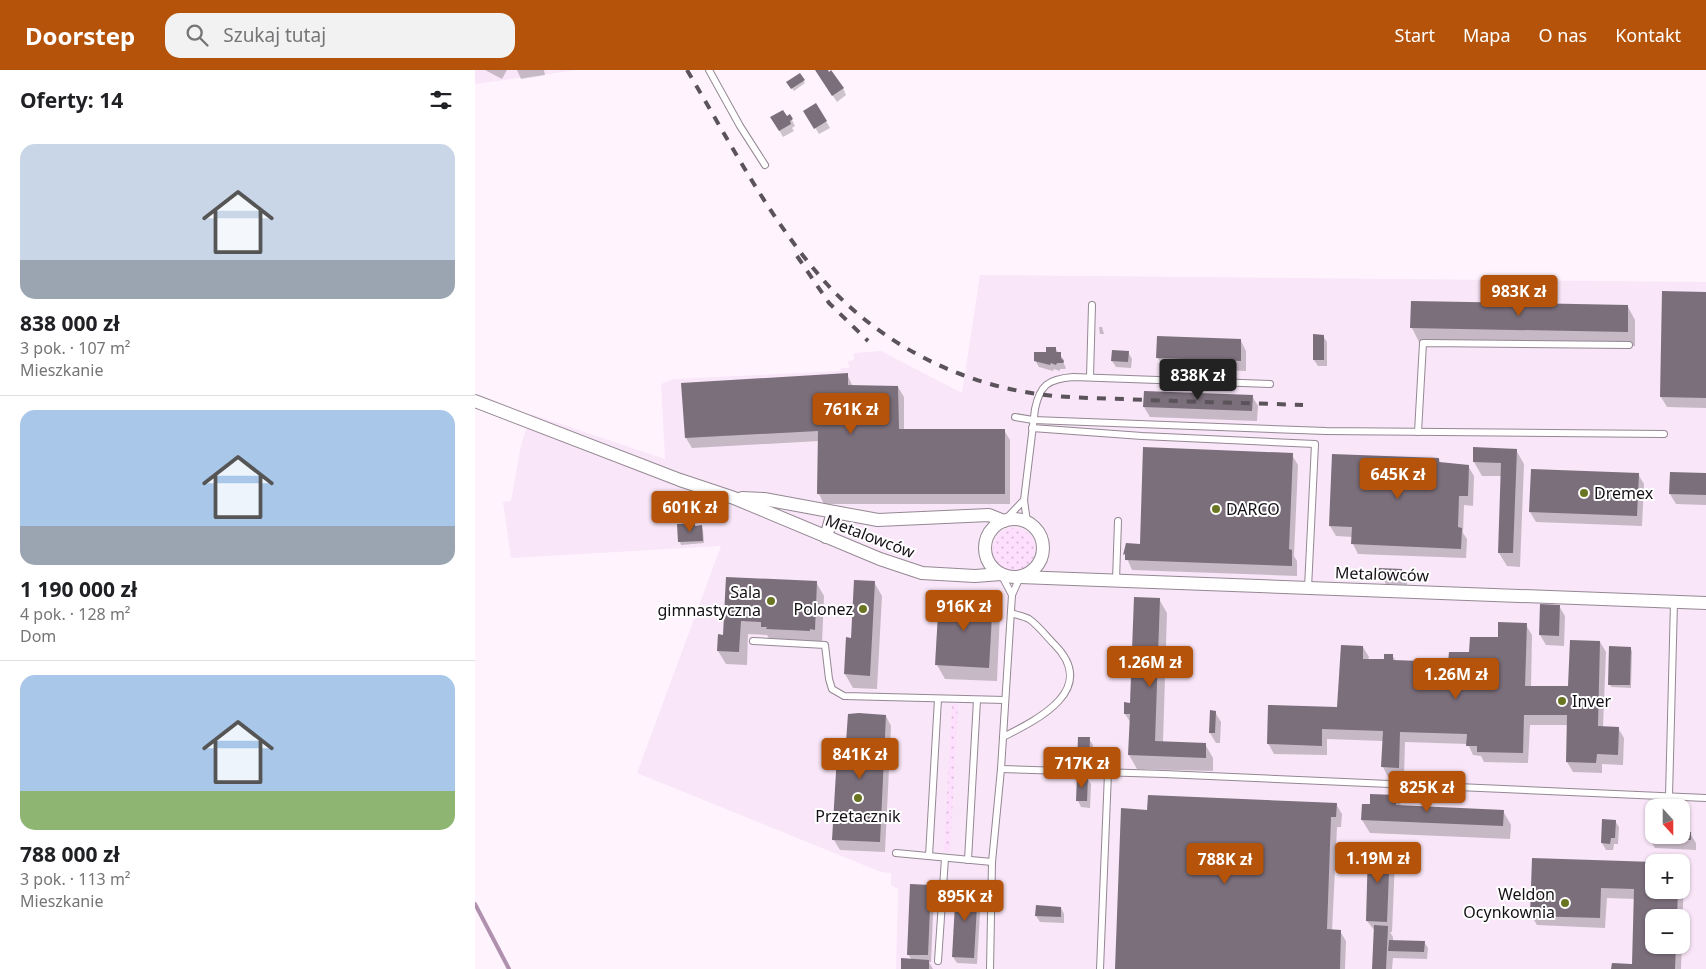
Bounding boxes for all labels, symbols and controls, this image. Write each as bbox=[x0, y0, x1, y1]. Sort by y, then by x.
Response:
search box bbox=[165, 13, 515, 58]
text: Doorstep bbox=[25, 19, 135, 52]
icon: search bbox=[183, 21, 211, 49]
text: Szukaj tutaj bbox=[223, 22, 326, 48]
text: Start bbox=[1395, 23, 1435, 47]
text: Mapa bbox=[1463, 23, 1511, 47]
text: O nas bbox=[1539, 23, 1587, 47]
text: Kontakt bbox=[1615, 23, 1681, 47]
text: Oferty: 14 bbox=[20, 86, 123, 114]
icon: filters bbox=[427, 86, 455, 114]
icon: home bbox=[193, 177, 283, 267]
pin: 983K zł bbox=[1473, 274, 1565, 317]
text: 983K zł bbox=[1491, 280, 1547, 302]
text: 838 000 zł bbox=[20, 309, 120, 337]
text: 3 pok. · 107 m² bbox=[20, 337, 130, 359]
pin: 838K zł bbox=[1152, 358, 1244, 401]
text: Mieszkanie bbox=[20, 359, 103, 381]
text: 838K zł bbox=[1170, 364, 1226, 386]
pin: 761K zł bbox=[805, 392, 897, 435]
text: 761K zł bbox=[823, 398, 879, 420]
icon: home bbox=[193, 442, 283, 532]
pin: 645K zł bbox=[1352, 458, 1444, 500]
text: 645K zł bbox=[1370, 463, 1426, 485]
place label: Dremex bbox=[1594, 482, 1654, 504]
marker: Dremex bbox=[1578, 487, 1590, 499]
pin: 601K zł bbox=[644, 490, 736, 533]
text: 601K zł bbox=[662, 496, 718, 518]
place label: DARCO bbox=[1226, 498, 1280, 520]
marker: DARCO bbox=[1210, 503, 1222, 515]
street label: Metalowców bbox=[822, 509, 918, 563]
street label: Metalowców bbox=[1335, 561, 1430, 587]
text: 1 190 000 zł bbox=[20, 575, 137, 603]
place label: Sala gimnastyczna bbox=[658, 581, 761, 621]
pin: 916K zł bbox=[918, 590, 1010, 632]
marker: Sala gimnastyczna bbox=[765, 595, 777, 607]
text: 916K zł bbox=[936, 595, 992, 617]
place label: Polonez bbox=[794, 598, 853, 620]
text: 4 pok. · 128 m² bbox=[20, 603, 130, 625]
marker: Polonez bbox=[857, 603, 869, 615]
text: Dom bbox=[20, 625, 56, 647]
pin: 1.26M zł bbox=[1098, 646, 1202, 688]
text: 1.26M zł bbox=[1118, 651, 1182, 673]
pin: 1.26M zł bbox=[1404, 658, 1508, 700]
text: 1.26M zł bbox=[1424, 663, 1488, 685]
place label: Inver bbox=[1572, 690, 1611, 712]
marker: Inver bbox=[1556, 695, 1568, 707]
icon: home bbox=[193, 707, 283, 797]
pin: 841K zł bbox=[814, 738, 906, 780]
text: 841K zł bbox=[832, 743, 888, 765]
pin: 717K zł bbox=[1036, 746, 1128, 789]
text: 717K zł bbox=[1054, 752, 1110, 774]
pin: 825K zł bbox=[1381, 770, 1473, 813]
text: 825K zł bbox=[1399, 776, 1455, 798]
marker: Przetacznik bbox=[852, 792, 864, 804]
north arrow bbox=[1645, 799, 1690, 844]
map controls bbox=[1645, 799, 1690, 954]
place label: Przetacznik bbox=[815, 805, 901, 827]
text: 788 000 zł bbox=[20, 840, 120, 868]
pin: 788K zł bbox=[1179, 842, 1271, 885]
pin: 1.19M zł bbox=[1326, 842, 1430, 884]
text: 1.19M zł bbox=[1346, 847, 1410, 869]
text: 788K zł bbox=[1197, 848, 1253, 870]
button: + bbox=[1645, 854, 1690, 899]
text: 3 pok. · 113 m² bbox=[20, 868, 130, 890]
pin: 895K zł bbox=[919, 880, 1011, 922]
place label: Weldon Ocynkownia bbox=[1463, 883, 1555, 923]
text: 895K zł bbox=[937, 885, 993, 907]
text: Mieszkanie bbox=[20, 890, 103, 912]
marker: Weldon Ocynkownia bbox=[1559, 897, 1571, 909]
button: − bbox=[1645, 909, 1690, 954]

